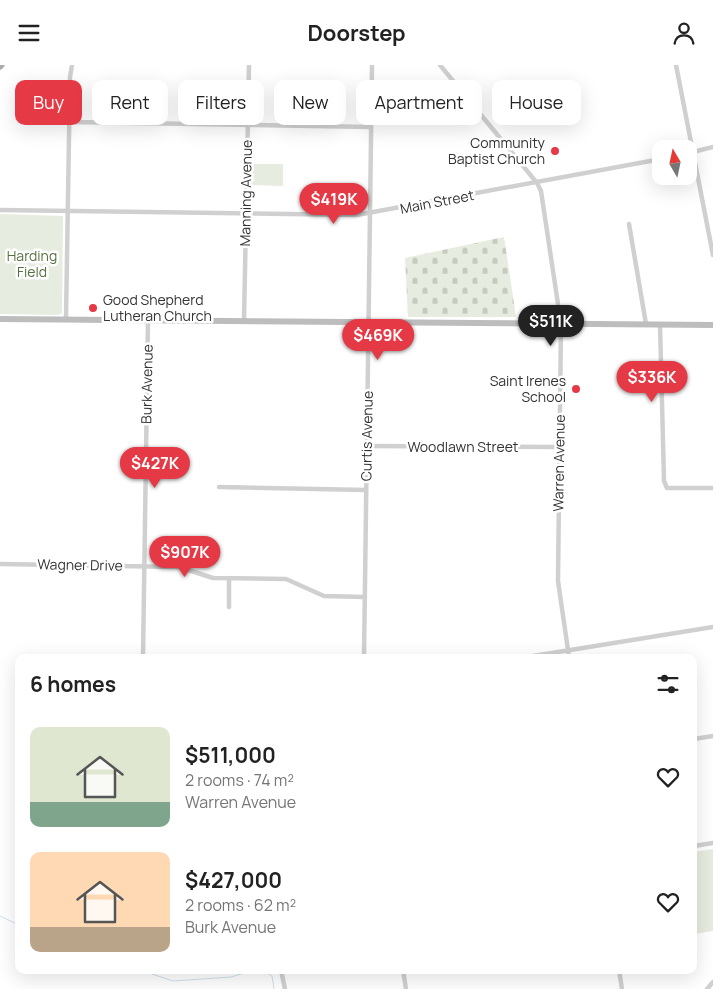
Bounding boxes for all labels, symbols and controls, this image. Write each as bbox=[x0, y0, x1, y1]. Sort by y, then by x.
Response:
text: Doorstep bbox=[307, 18, 406, 48]
icon: menu bbox=[15, 19, 43, 47]
icon: person bbox=[670, 19, 698, 47]
chip: Buy bbox=[15, 80, 82, 125]
chip: Rent bbox=[92, 80, 168, 125]
chip: Filters bbox=[178, 80, 264, 125]
chip: New bbox=[274, 80, 346, 125]
chip: Apartment bbox=[356, 80, 482, 125]
chip: House bbox=[492, 80, 581, 125]
place label: Community Baptist Church bbox=[448, 133, 546, 168]
street label: Manning Avenue bbox=[235, 139, 256, 247]
north arrow bbox=[652, 140, 698, 185]
map controls bbox=[652, 140, 697, 185]
marker: Community Baptist Church bbox=[549, 145, 561, 157]
pin: $419K bbox=[299, 183, 369, 225]
street label: Main Street bbox=[398, 185, 476, 218]
text: $419K bbox=[310, 188, 358, 210]
park label: Harding Field bbox=[7, 246, 57, 281]
place label: Good Shepherd Lutheran Church bbox=[103, 290, 212, 325]
marker: Good Shepherd Lutheran Church bbox=[87, 302, 99, 314]
pin: $511K bbox=[516, 305, 586, 347]
text: $511K bbox=[529, 310, 573, 332]
pin: $469K bbox=[343, 319, 413, 361]
text: $469K bbox=[353, 324, 403, 346]
street label: Burk Avenue bbox=[136, 344, 157, 424]
pin: $336K bbox=[617, 361, 687, 403]
text: $336K bbox=[628, 366, 676, 388]
place label: Saint Irenes School bbox=[490, 371, 566, 406]
marker: Saint Irenes School bbox=[570, 383, 582, 395]
street label: Curtis Avenue bbox=[356, 391, 377, 481]
street label: Warren Avenue bbox=[548, 414, 569, 512]
street label: Woodlawn Street bbox=[408, 437, 519, 456]
pin: $427K bbox=[120, 447, 190, 489]
text: $427K bbox=[131, 452, 179, 474]
pin: $907K bbox=[150, 535, 220, 578]
text: $907K bbox=[160, 541, 210, 563]
street label: Wagner Drive bbox=[37, 554, 123, 575]
text: 6 homes bbox=[30, 670, 116, 698]
icon: filters bbox=[654, 670, 682, 698]
text: $511,000 bbox=[185, 741, 276, 769]
icon: home bbox=[70, 747, 130, 807]
icon: heart bbox=[654, 763, 682, 791]
text: 2 rooms · 74 m² bbox=[185, 769, 294, 791]
text: Warren Avenue bbox=[185, 791, 296, 813]
text: $427,000 bbox=[185, 866, 282, 894]
icon: home bbox=[70, 872, 130, 932]
icon: heart bbox=[654, 888, 682, 916]
text: 2 rooms · 62 m² bbox=[185, 894, 296, 916]
text: Burk Avenue bbox=[185, 916, 276, 938]

